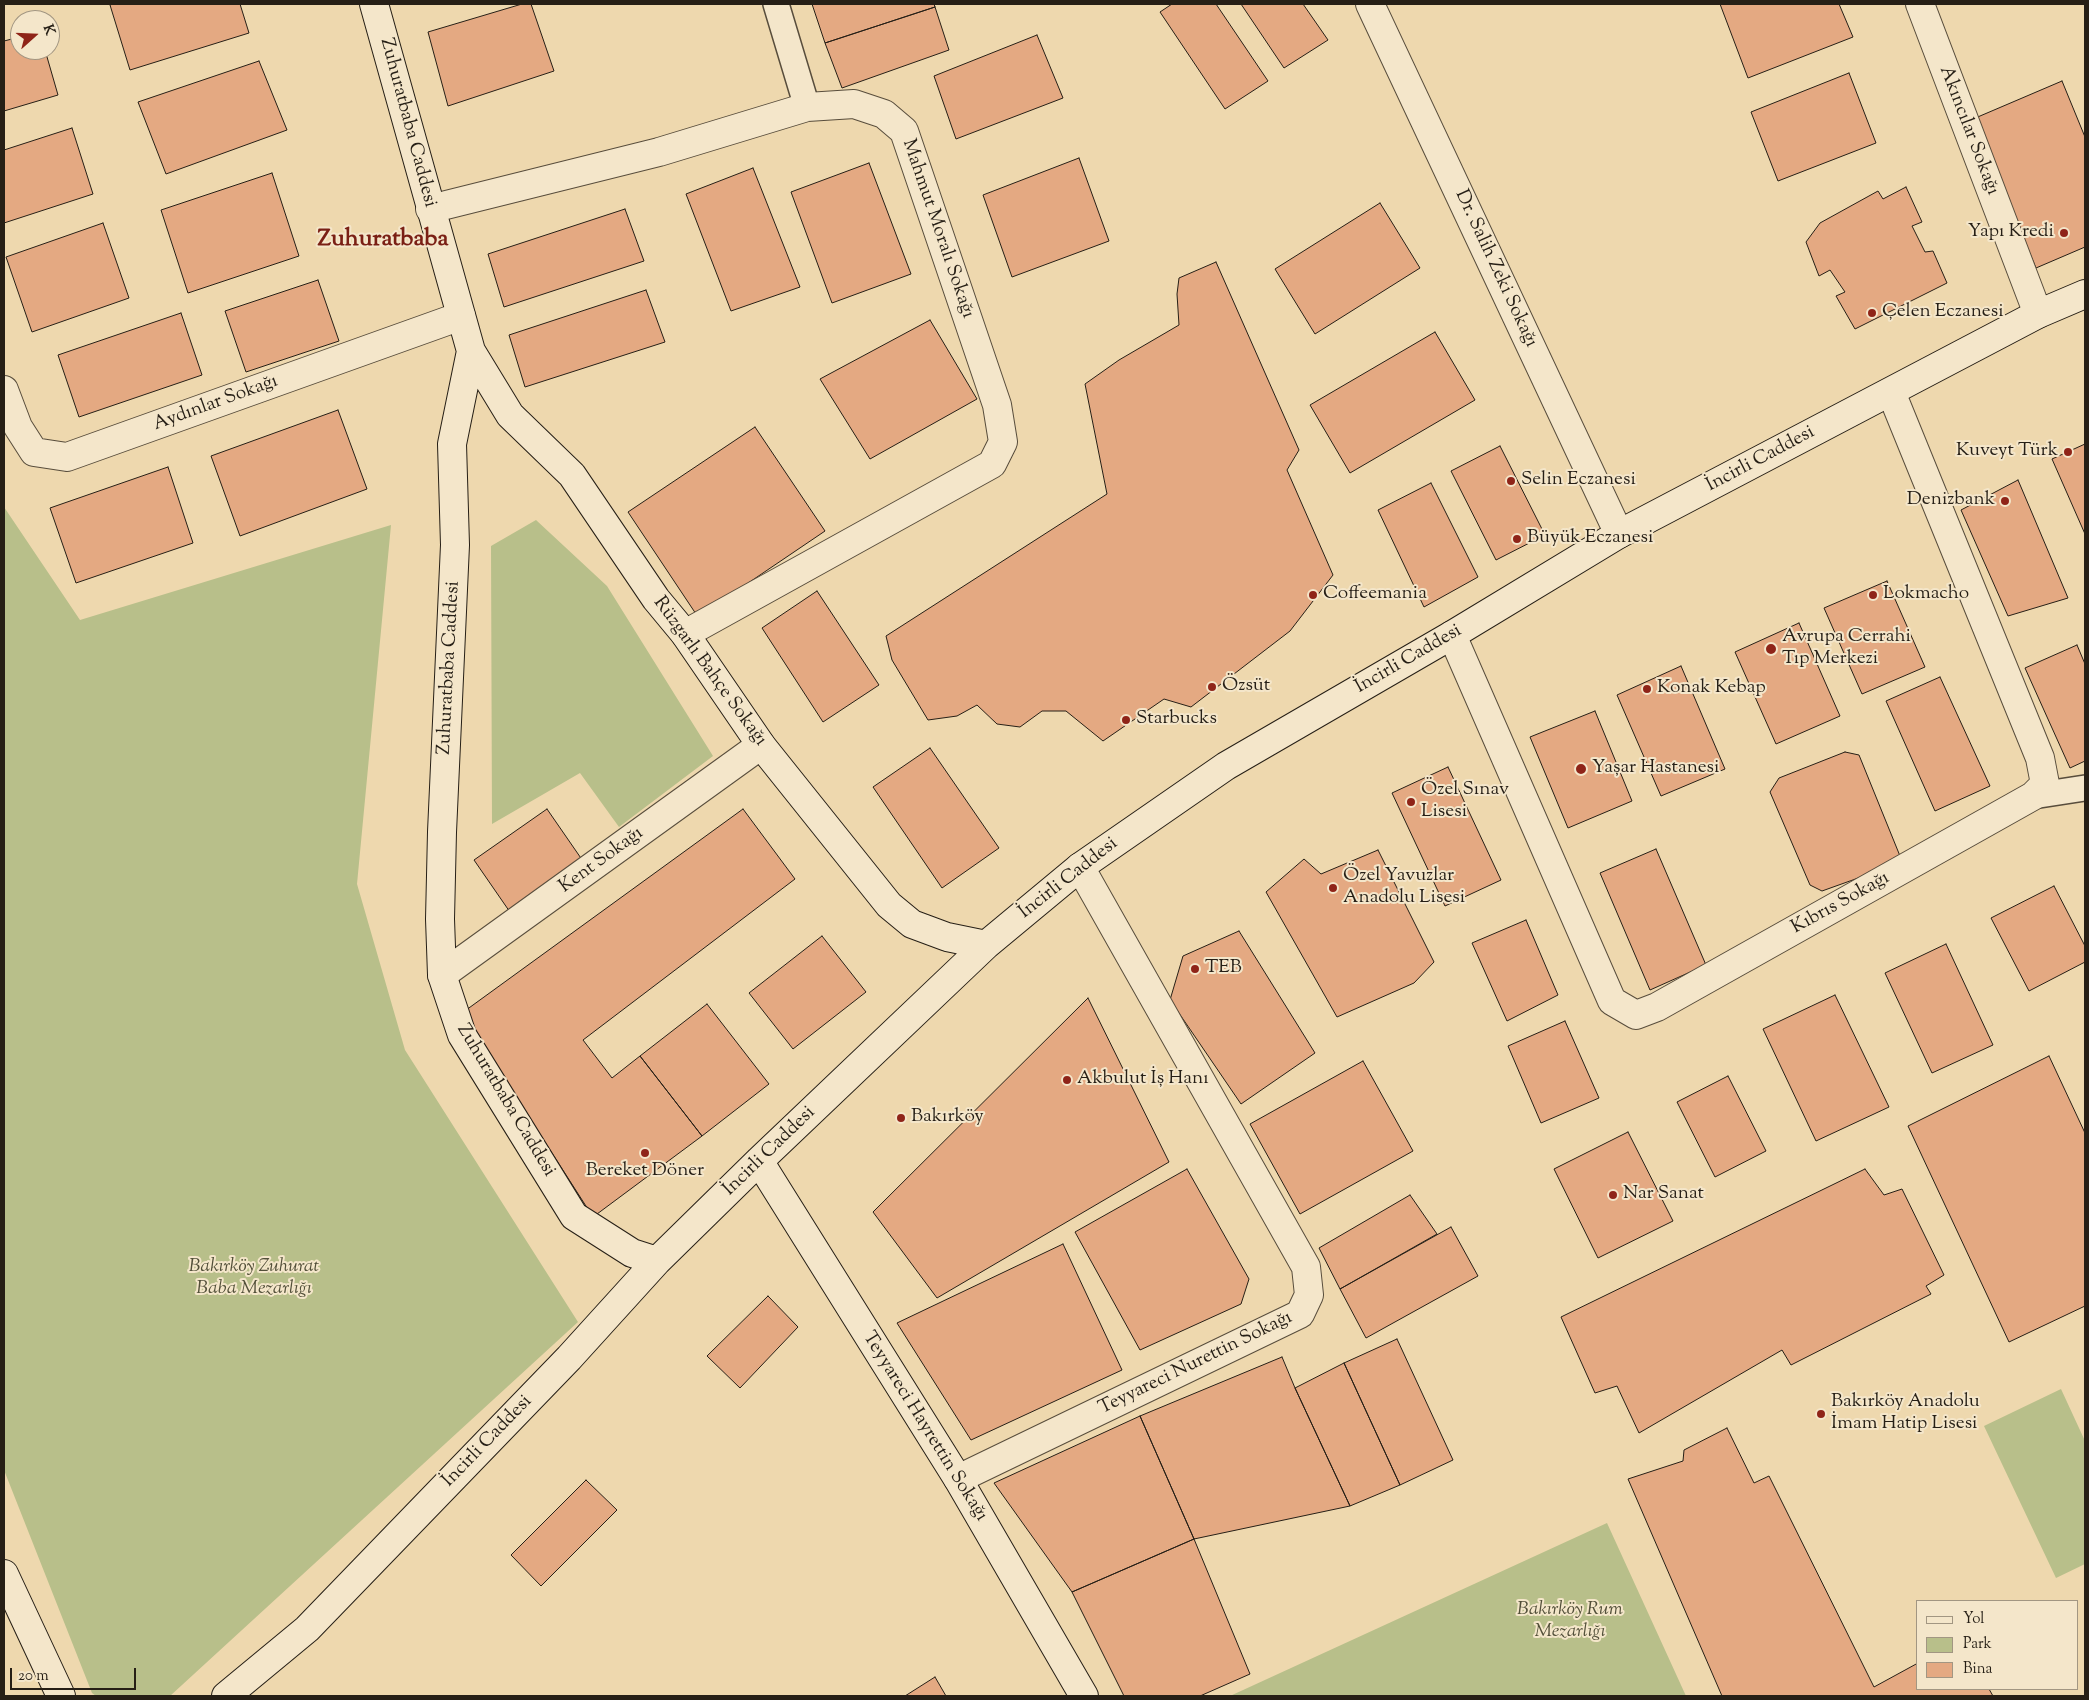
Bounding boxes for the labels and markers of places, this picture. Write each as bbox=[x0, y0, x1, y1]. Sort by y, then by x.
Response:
place label: Yapı Kredi bbox=[1968, 222, 2054, 244]
marker: Yapı Kredi bbox=[2058, 227, 2070, 239]
place label: Çelen Eczanesi bbox=[1882, 302, 2004, 324]
marker: Çelen Eczanesi bbox=[1866, 307, 1878, 319]
place label: Kuveyt Türk bbox=[1956, 441, 2058, 463]
marker: Kuveyt Türk bbox=[2062, 446, 2074, 458]
place label: Selin Eczanesi bbox=[1521, 470, 1636, 492]
marker: Selin Eczanesi bbox=[1505, 475, 1517, 487]
place label: Denizbank bbox=[1907, 490, 1995, 512]
marker: Denizbank bbox=[1999, 495, 2011, 507]
place label: Büyük Eczanesi bbox=[1527, 528, 1653, 550]
marker: Büyük Eczanesi bbox=[1511, 533, 1523, 545]
place label: Coffeemania bbox=[1323, 584, 1427, 606]
place label: Lokmacho bbox=[1883, 584, 1969, 606]
marker: Coffeemania bbox=[1307, 589, 1319, 601]
marker: Lokmacho bbox=[1867, 589, 1879, 601]
place label: Avrupa Cerrahi Tıp Merkezi bbox=[1782, 627, 1911, 671]
marker: Avrupa Cerrahi Tıp Merkezi bbox=[1764, 642, 1778, 656]
place label: Özsüt bbox=[1222, 676, 1270, 698]
place label: Konak Kebap bbox=[1657, 678, 1766, 700]
marker: Özsüt bbox=[1206, 681, 1218, 693]
marker: Konak Kebap bbox=[1641, 683, 1653, 695]
place label: Starbucks bbox=[1136, 709, 1217, 731]
marker: Starbucks bbox=[1120, 714, 1132, 726]
place label: Yaşar Hastanesi bbox=[1592, 758, 1719, 780]
marker: Yaşar Hastanesi bbox=[1574, 762, 1588, 776]
place label: Özel Sınav Lisesi bbox=[1421, 780, 1509, 824]
marker: Özel Sınav Lisesi bbox=[1405, 796, 1417, 808]
place label: Özel Yavuzlar Anadolu Lisesi bbox=[1343, 866, 1465, 910]
marker: Özel Yavuzlar Anadolu Lisesi bbox=[1327, 882, 1339, 894]
place label: TEB bbox=[1205, 958, 1242, 980]
marker: TEB bbox=[1189, 963, 1201, 975]
place label: Akbulut İş Hanı bbox=[1077, 1069, 1209, 1091]
marker: Akbulut İş Hanı bbox=[1061, 1074, 1073, 1086]
place label: Bakırköy bbox=[911, 1107, 984, 1129]
marker: Bakırköy bbox=[895, 1112, 907, 1124]
marker: Bereket Döner bbox=[639, 1147, 651, 1159]
place label: Bereket Döner bbox=[586, 1161, 704, 1183]
place label: Nar Sanat bbox=[1623, 1184, 1704, 1206]
marker: Nar Sanat bbox=[1607, 1189, 1619, 1201]
place label: Bakırköy Anadolu İmam Hatip Lisesi bbox=[1831, 1392, 1980, 1436]
marker: Bakırköy Anadolu İmam Hatip Lisesi bbox=[1815, 1408, 1827, 1420]

